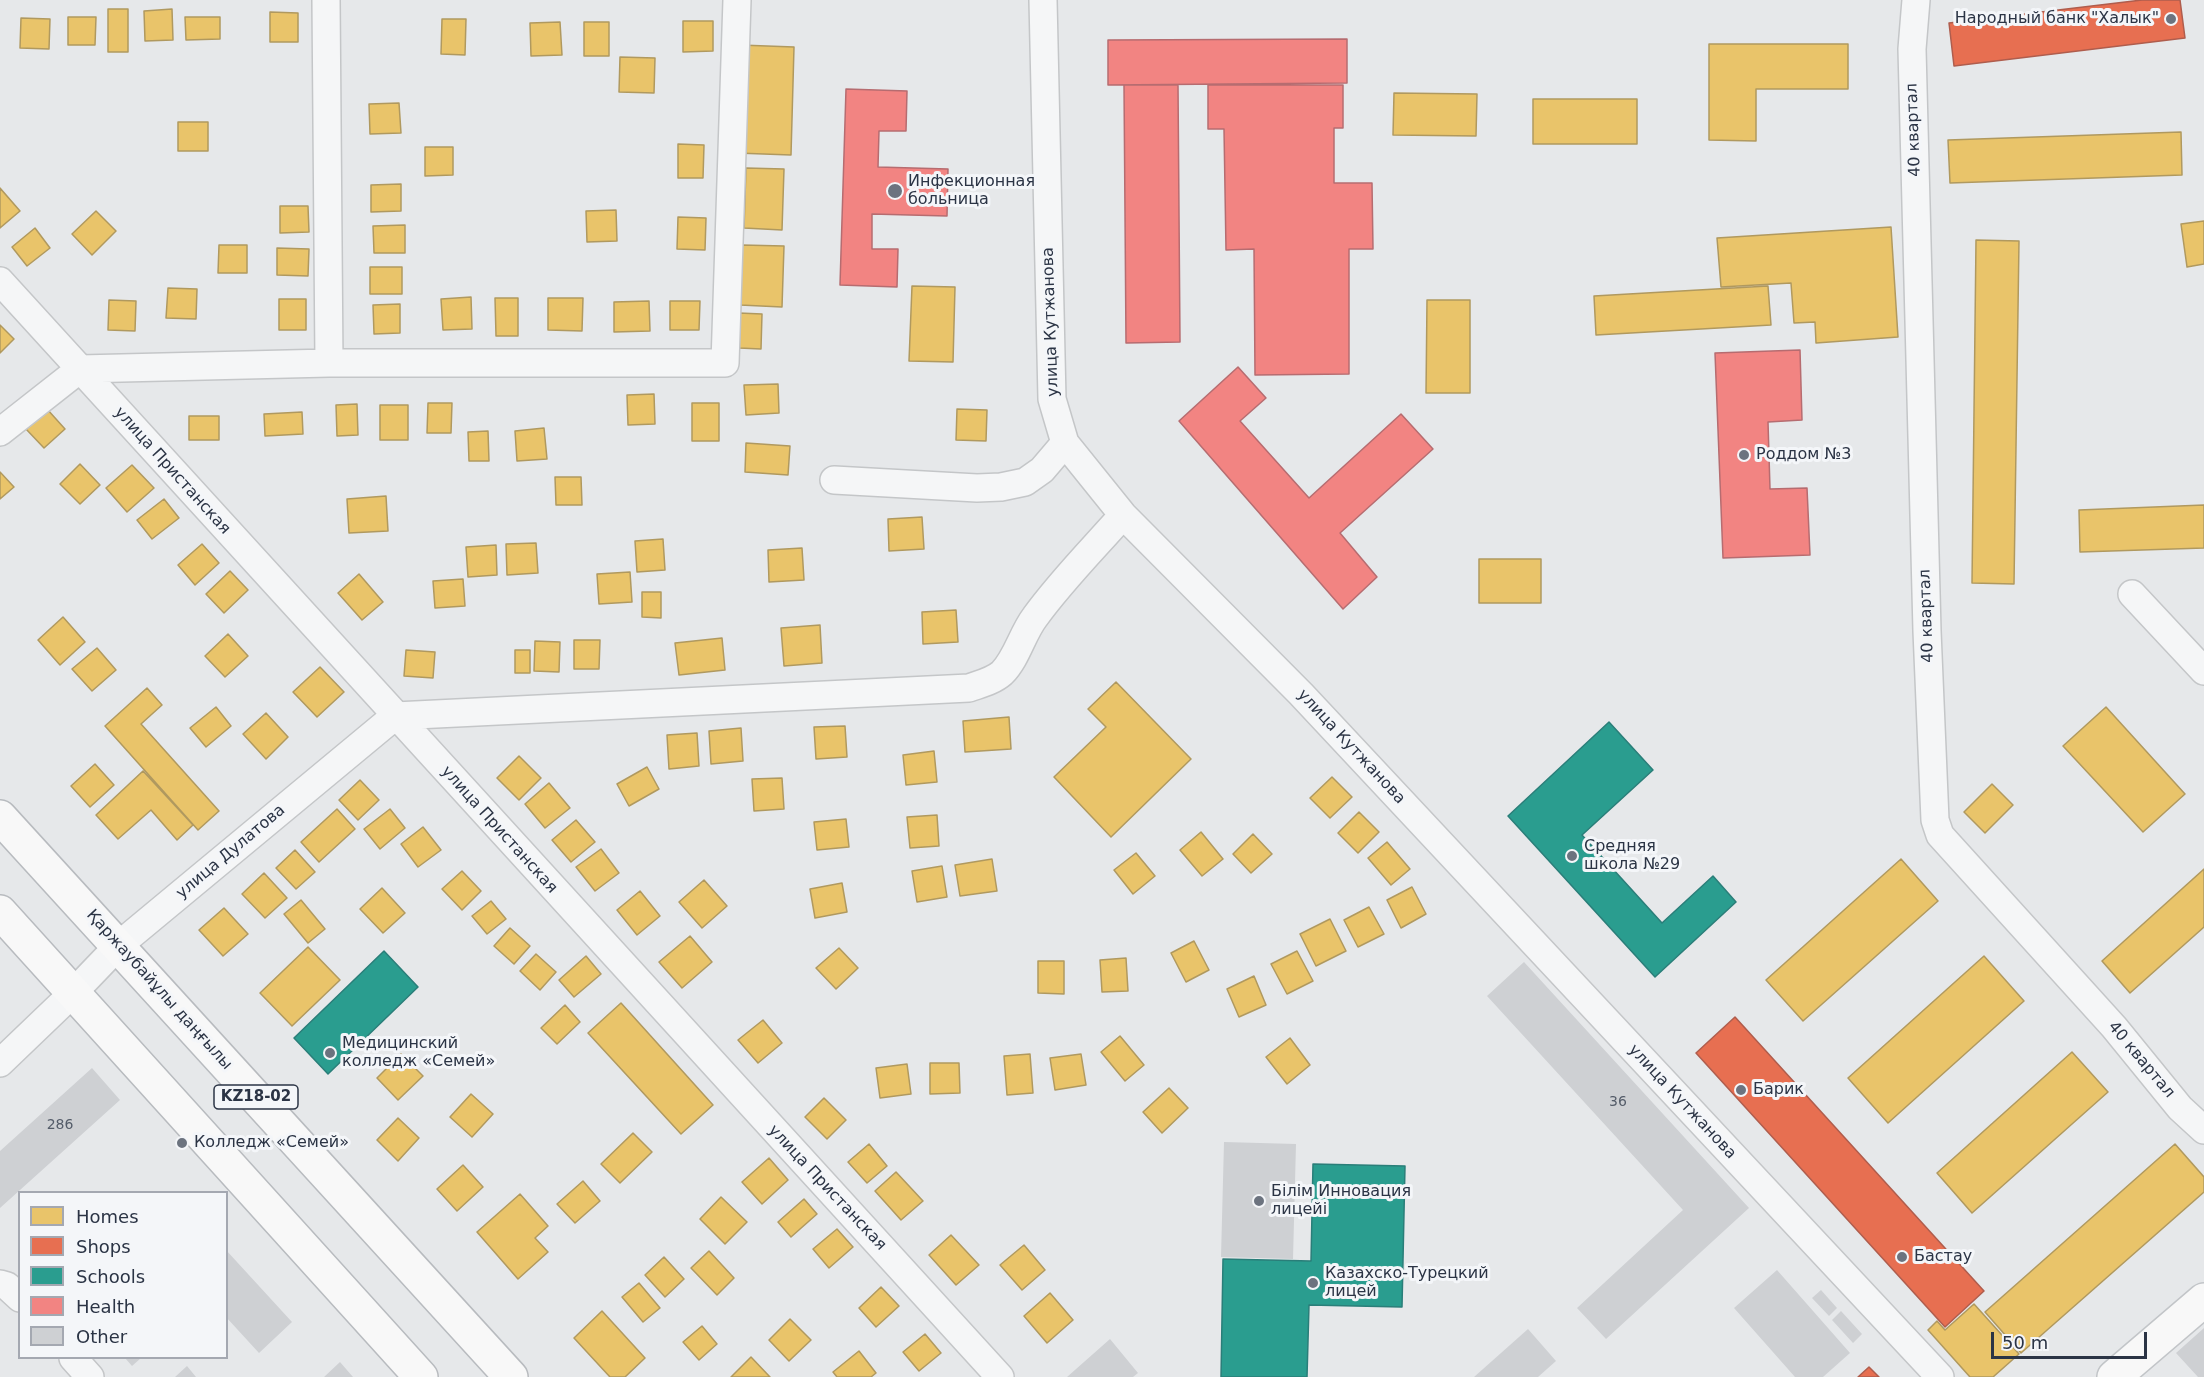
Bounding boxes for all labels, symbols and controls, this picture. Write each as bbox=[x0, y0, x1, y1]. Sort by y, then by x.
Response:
place label: Народный банк "Халык" bbox=[1955, 9, 2159, 29]
marker: Народный банк "Халык" bbox=[2164, 12, 2178, 26]
street label: 40 квартал bbox=[1903, 83, 1925, 177]
place label: Инфекционная больница bbox=[908, 172, 1035, 210]
marker: Инфекционная больница bbox=[886, 182, 904, 200]
street label: улица Кутжанова bbox=[1039, 247, 1063, 397]
street label: улица Пристанская bbox=[110, 403, 234, 539]
place label: Роддом №3 bbox=[1756, 445, 1851, 465]
marker: Роддом №3 bbox=[1737, 448, 1751, 462]
street label: 40 квартал bbox=[1916, 569, 1938, 663]
street label: улица Кутжанова bbox=[1293, 686, 1409, 808]
street label: улица Пристанская bbox=[437, 762, 561, 898]
street label: улица Дулатова bbox=[173, 801, 289, 903]
place label: Средняя школа №29 bbox=[1584, 837, 1680, 875]
marker: Средняя школа №29 bbox=[1565, 849, 1579, 863]
street label: Қаржаубайұлы даңғылы bbox=[82, 906, 236, 1074]
street label: 40 квартал bbox=[2103, 1018, 2179, 1102]
place label: Медицинский колледж «Семей» bbox=[342, 1034, 495, 1072]
street label: улица Кутжанова bbox=[1624, 1041, 1740, 1163]
marker: Медицинский колледж «Семей» bbox=[323, 1046, 337, 1060]
place label: Барик bbox=[1753, 1080, 1804, 1100]
marker: Барик bbox=[1734, 1083, 1748, 1097]
road number: KZ18-02 bbox=[214, 1085, 298, 1109]
house number: 36 bbox=[1609, 1094, 1627, 1110]
house number: 286 bbox=[47, 1117, 73, 1133]
street label: улица Пристанская bbox=[764, 1121, 890, 1255]
place label: Колледж «Семей» bbox=[194, 1133, 349, 1153]
marker: Колледж «Семей» bbox=[175, 1136, 189, 1150]
place label: Білім Инновация лицейі bbox=[1271, 1182, 1411, 1220]
legend bbox=[18, 1191, 228, 1359]
marker: Білім Инновация лицейі bbox=[1252, 1194, 1266, 1208]
text: Homes bbox=[76, 1206, 139, 1227]
text: Shops bbox=[76, 1236, 131, 1257]
place label: Бастау bbox=[1914, 1247, 1972, 1267]
marker: Бастау bbox=[1895, 1250, 1909, 1264]
place label: Казахско-Турецкий лицей bbox=[1325, 1264, 1489, 1302]
text: Schools bbox=[76, 1266, 145, 1287]
marker: Казахско-Турецкий лицей bbox=[1306, 1276, 1320, 1290]
text: Health bbox=[76, 1296, 135, 1317]
scale bar bbox=[1994, 1320, 2150, 1358]
text: Other bbox=[76, 1326, 127, 1347]
text: 50 m bbox=[2002, 1332, 2048, 1353]

